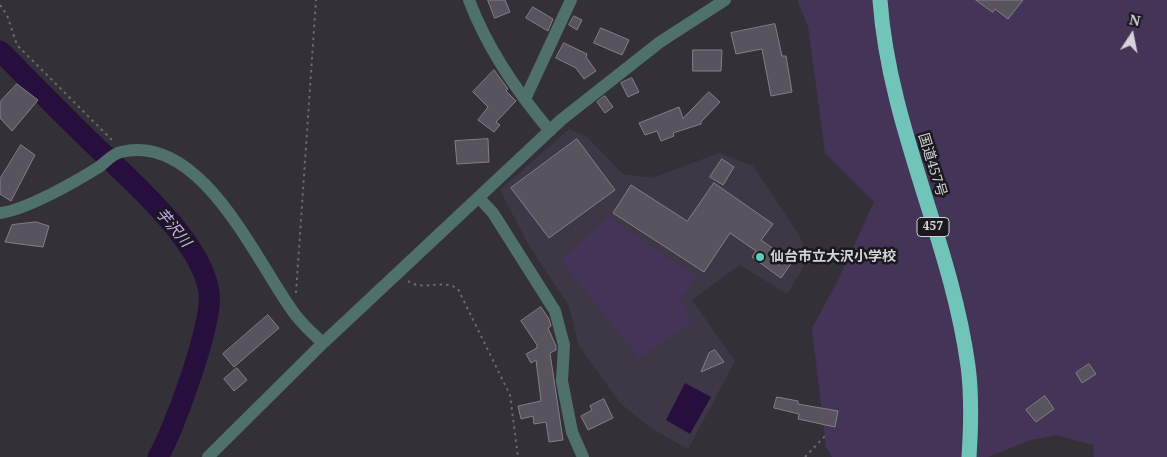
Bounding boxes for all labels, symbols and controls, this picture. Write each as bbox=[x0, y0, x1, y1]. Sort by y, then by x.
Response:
text: N bbox=[1128, 9, 1142, 30]
north arrow bbox=[1107, 10, 1157, 60]
street label: 国道457号 bbox=[914, 131, 950, 199]
water label: 芋沢川 bbox=[152, 205, 194, 251]
road number: 457 bbox=[917, 218, 949, 236]
place label: 仙台市立大沢小学校 bbox=[770, 249, 896, 265]
marker: 仙台市立大沢小学校 bbox=[754, 251, 766, 263]

